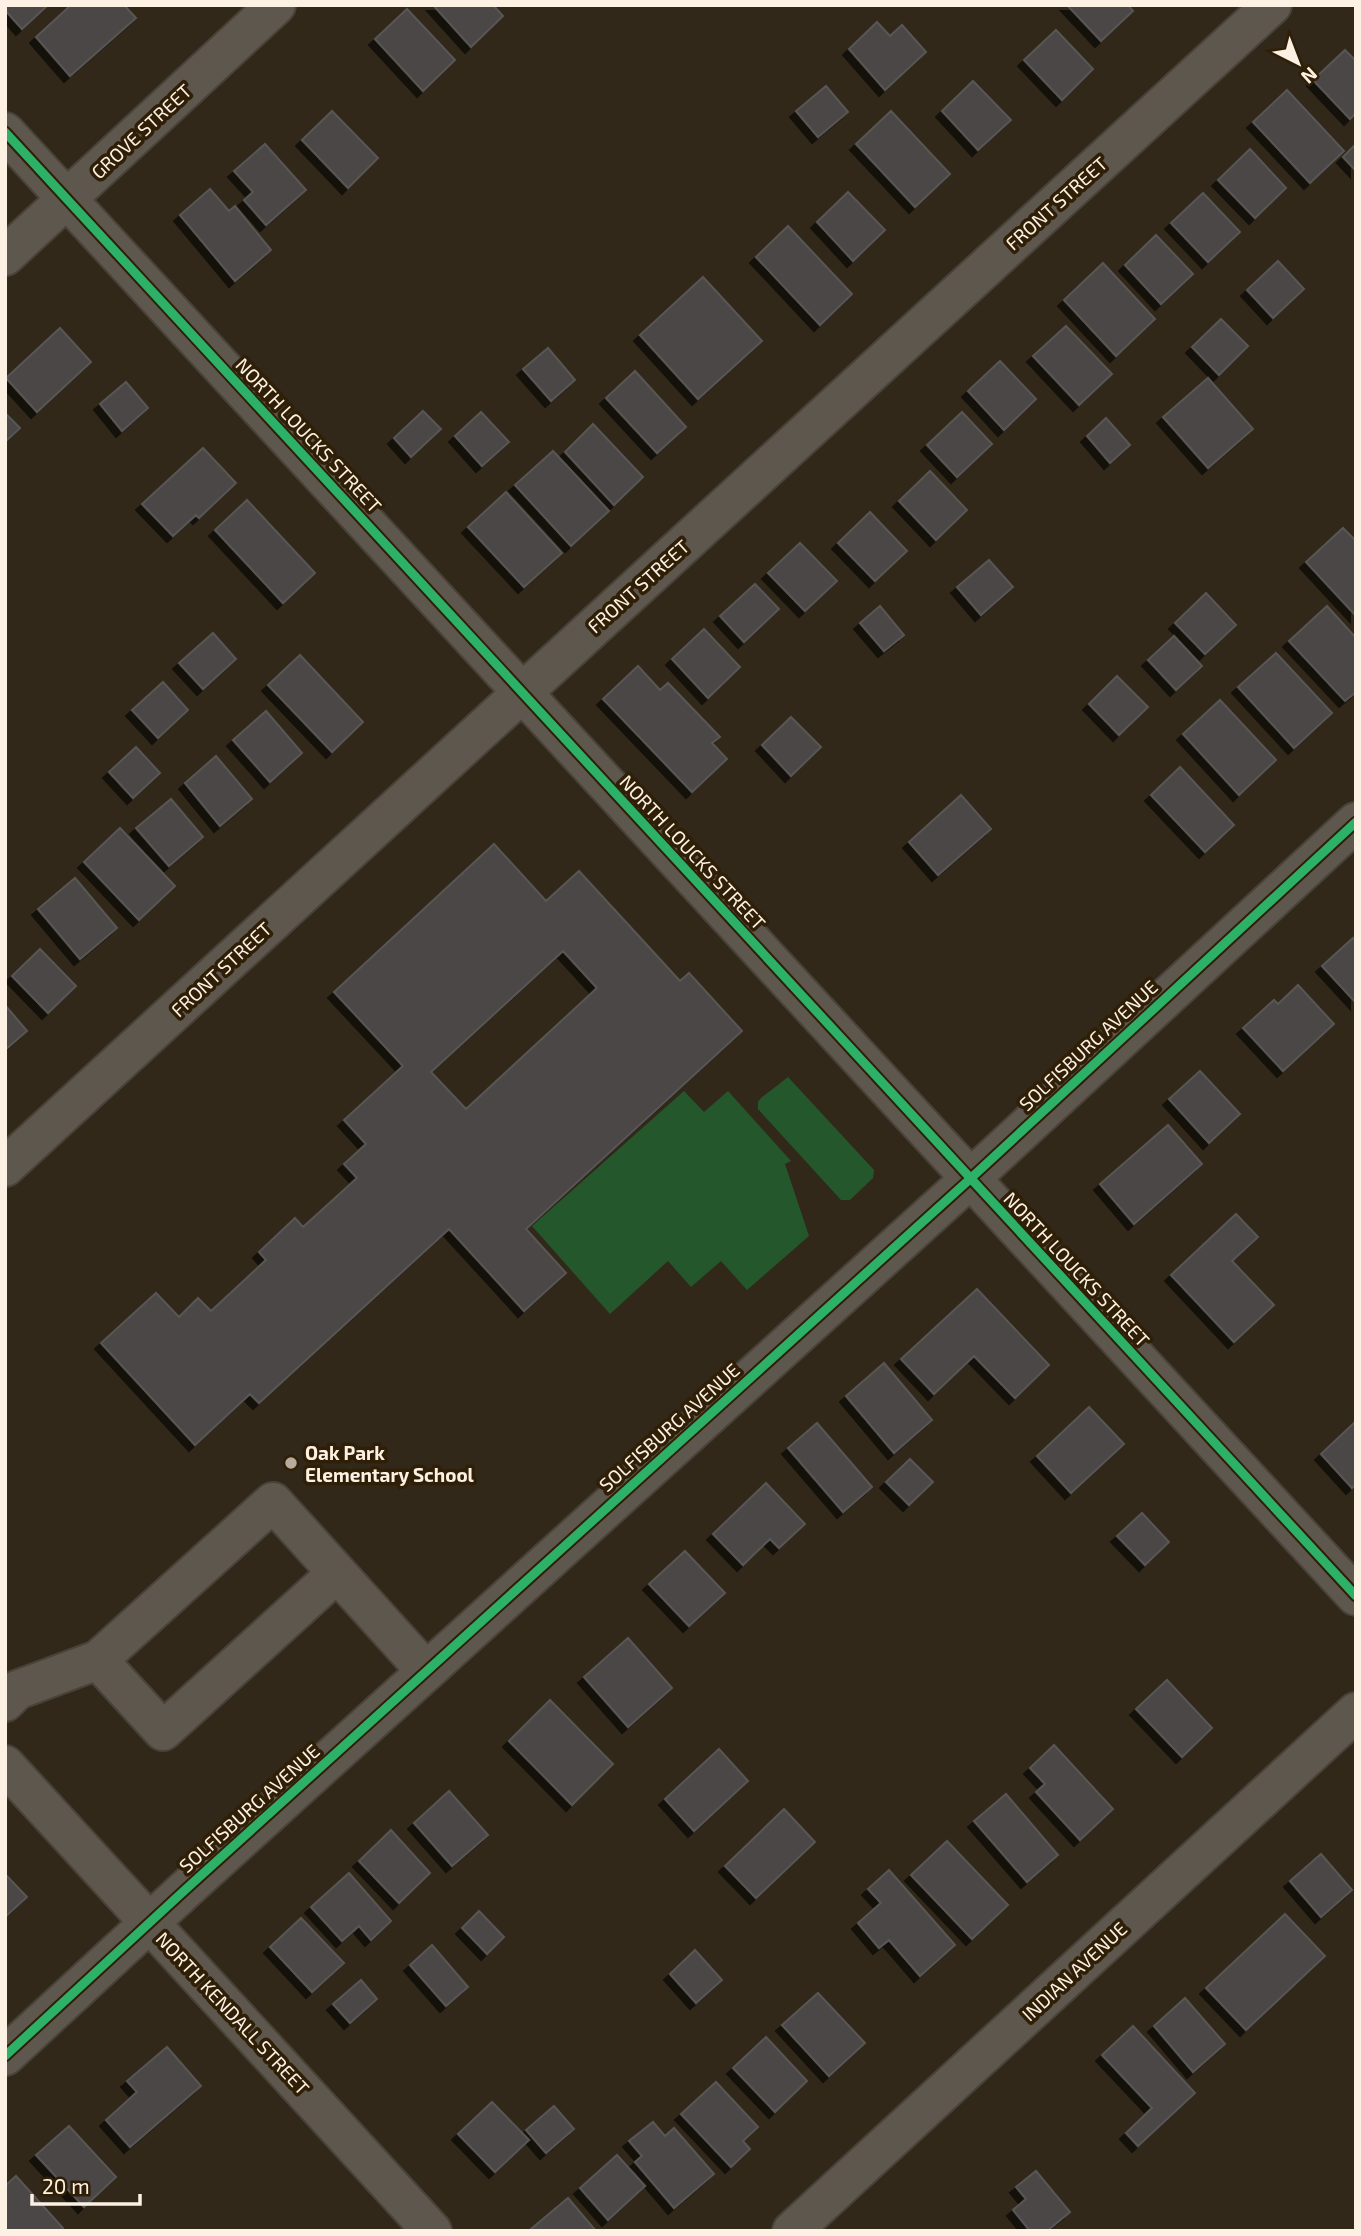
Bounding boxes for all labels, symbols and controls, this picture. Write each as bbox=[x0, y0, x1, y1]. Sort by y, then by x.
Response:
north arrow bbox=[1263, 28, 1333, 98]
text: N bbox=[1297, 63, 1323, 89]
street label: GROVE STREET bbox=[86, 79, 196, 183]
street label: FRONT STREET bbox=[1000, 151, 1112, 255]
street label: NORTH LOUCKS STREET bbox=[231, 353, 387, 517]
street label: FRONT STREET bbox=[582, 534, 694, 638]
street label: NORTH LOUCKS STREET bbox=[615, 770, 771, 934]
street label: FRONT STREET bbox=[166, 917, 276, 1021]
street label: SOLFISBURG AVENUE bbox=[1014, 975, 1162, 1115]
street label: NORTH LOUCKS STREET bbox=[999, 1187, 1155, 1351]
street label: SOLFISBURG AVENUE bbox=[594, 1358, 744, 1496]
place label: Oak Park Elementary School bbox=[305, 1441, 475, 1487]
marker: Oak Park Elementary School bbox=[283, 1455, 299, 1471]
street label: SOLFISBURG AVENUE bbox=[174, 1739, 324, 1877]
street label: INDIAN AVENUE bbox=[1017, 1917, 1131, 2025]
street label: NORTH KENDALL STREET bbox=[152, 1927, 314, 2099]
scale bar bbox=[32, 2162, 140, 2206]
text: 20 m bbox=[42, 2173, 90, 2198]

